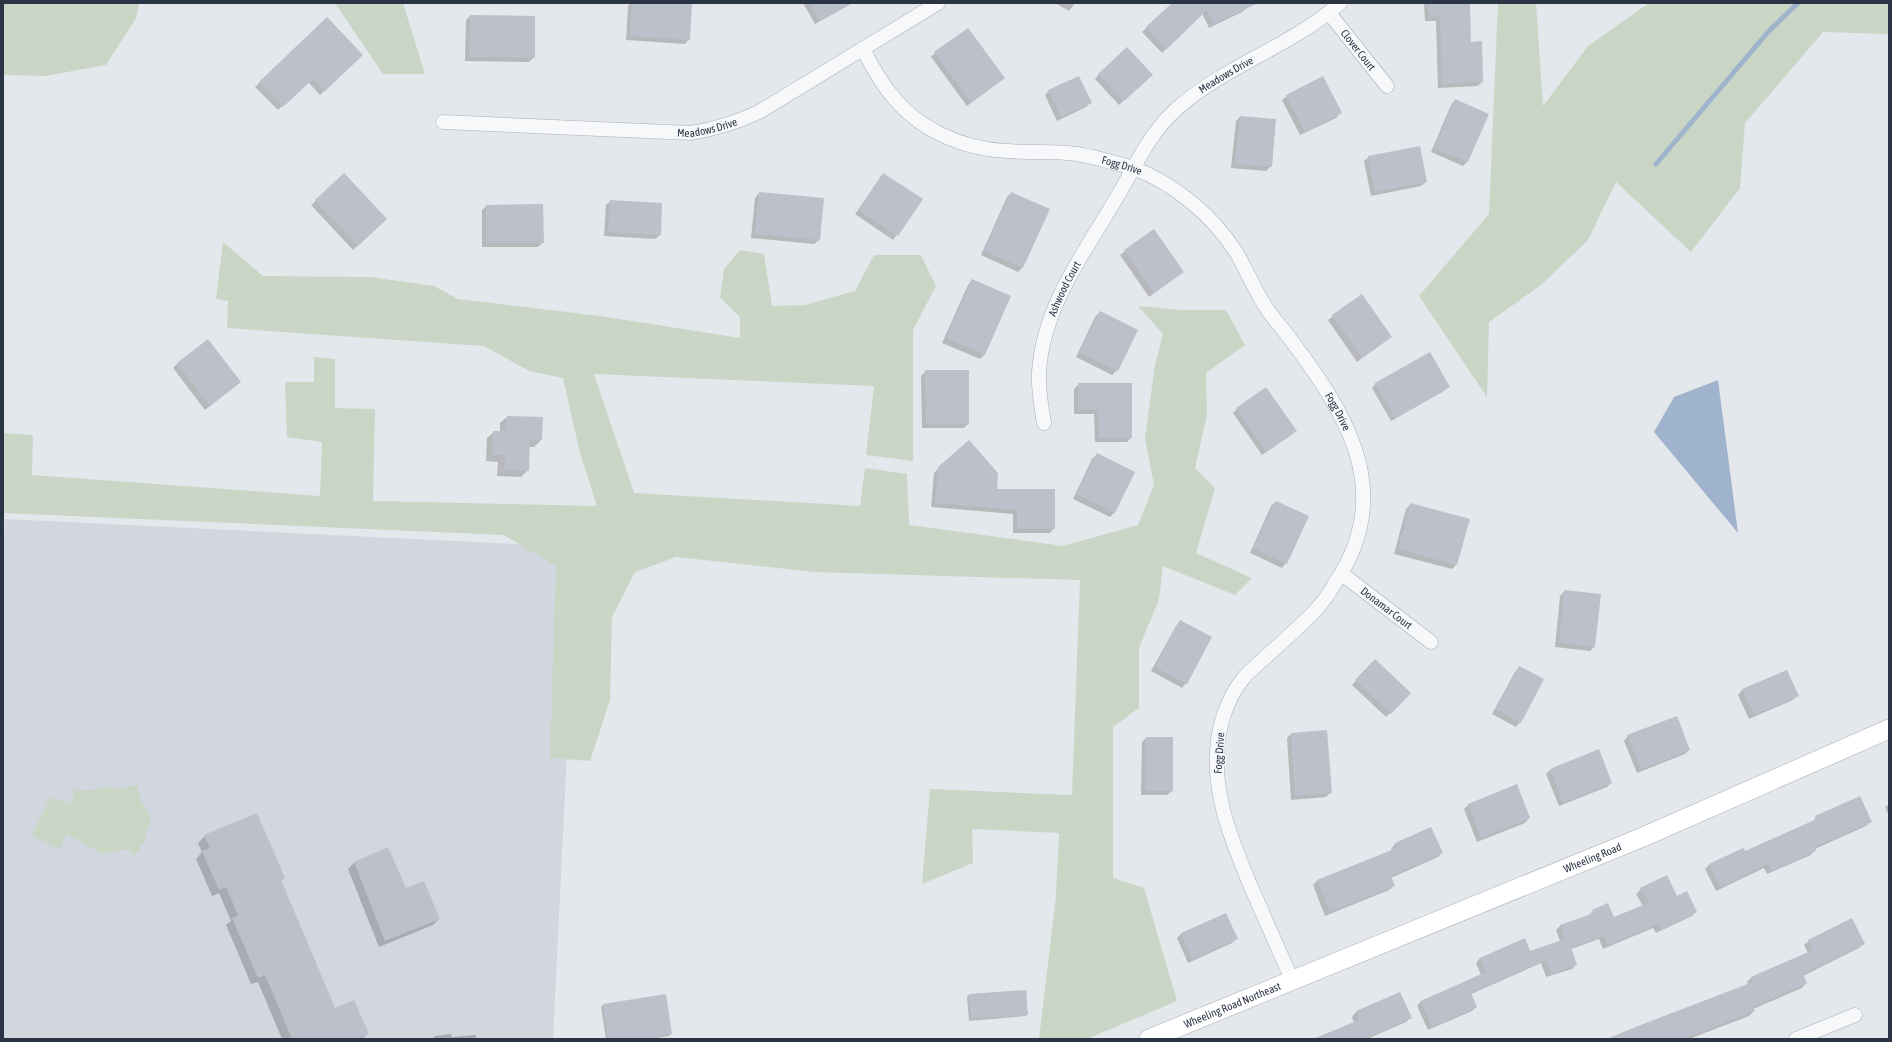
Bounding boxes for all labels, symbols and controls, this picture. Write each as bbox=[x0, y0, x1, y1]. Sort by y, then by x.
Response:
street label: Clover Court bbox=[1338, 27, 1378, 73]
street label: Meadows Drive bbox=[1196, 54, 1255, 96]
street label: Meadows Drive bbox=[677, 115, 739, 139]
street label: Fogg Drive bbox=[1101, 154, 1144, 177]
street label: Ashwood Court bbox=[1046, 259, 1083, 318]
street label: Fogg Drive bbox=[1323, 390, 1353, 432]
street label: Donamar Court bbox=[1358, 585, 1415, 631]
street label: Fogg Drive bbox=[1212, 732, 1226, 774]
street label: Wheeling Road bbox=[1562, 841, 1623, 875]
street label: Wheeling Road Northeast bbox=[1182, 980, 1282, 1030]

